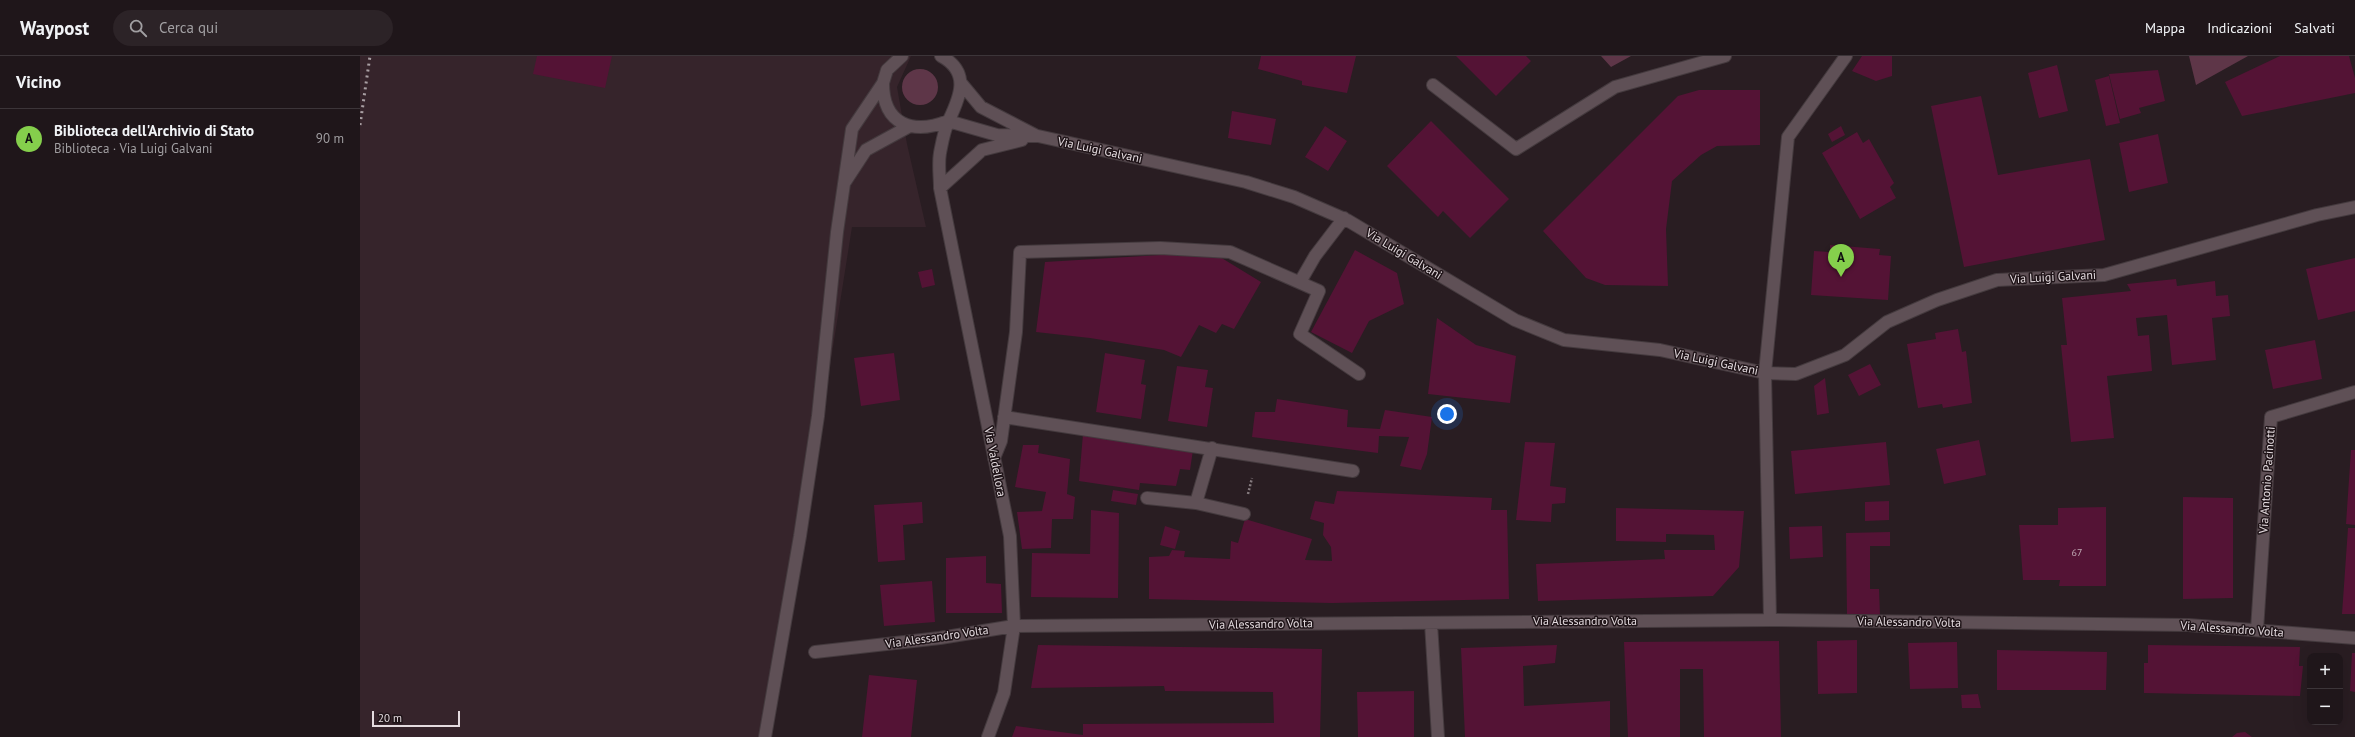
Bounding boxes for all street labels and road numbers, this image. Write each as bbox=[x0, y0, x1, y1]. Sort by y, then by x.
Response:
street label: Via Luigi Galvani bbox=[1055, 133, 1144, 166]
street label: Via Luigi Galvani bbox=[1363, 224, 1445, 282]
street label: Via Luigi Galvani bbox=[2009, 267, 2096, 286]
street label: Via Luigi Galvani bbox=[1671, 345, 1760, 378]
street label: Via Valdellora bbox=[981, 425, 1010, 498]
street label: Via Antonio Pacinotti bbox=[2255, 426, 2278, 535]
street label: Via Alessandro Volta bbox=[1532, 613, 1637, 628]
street label: Via Alessandro Volta bbox=[1856, 613, 1961, 630]
street label: Via Alessandro Volta bbox=[1208, 615, 1313, 632]
street label: Via Alessandro Volta bbox=[2179, 617, 2284, 640]
street label: Via Alessandro Volta bbox=[883, 622, 989, 651]

